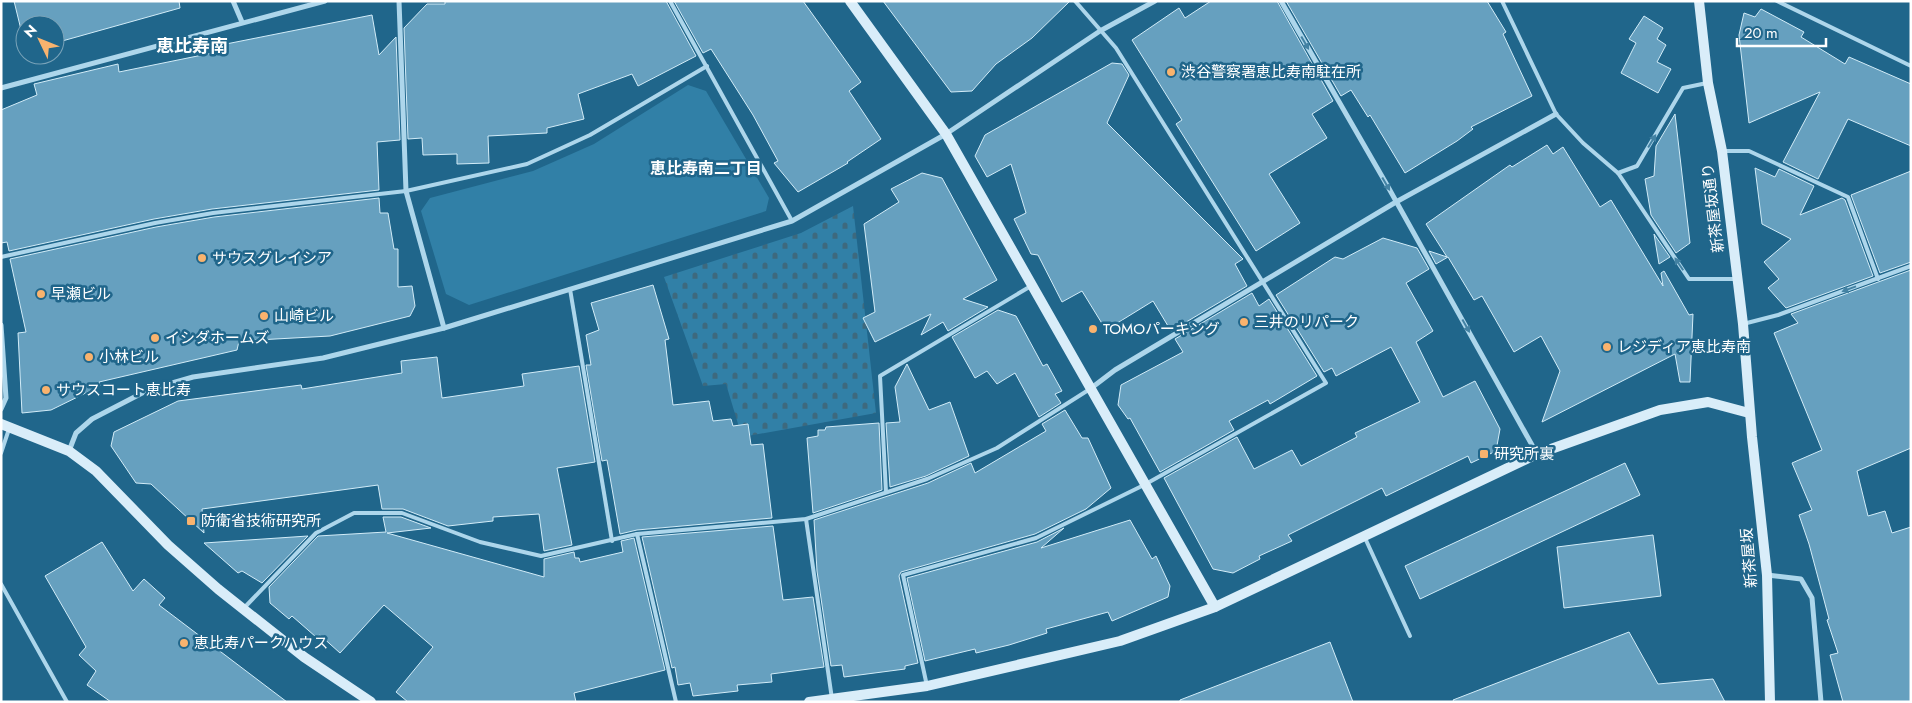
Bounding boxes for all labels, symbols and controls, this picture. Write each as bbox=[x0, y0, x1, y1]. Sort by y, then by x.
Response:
north arrow bbox=[15, 15, 65, 65]
scale bar bbox=[1737, 15, 1826, 47]
text: N bbox=[19, 20, 42, 42]
text: 20 m bbox=[1744, 22, 1778, 44]
district label: 恵比寿南 bbox=[156, 33, 228, 59]
one-way arrow bbox=[1301, 37, 1310, 50]
place label: 渋谷警察署恵比寿南駐在所 bbox=[1181, 61, 1361, 83]
marker: 渋谷警察署恵比寿南駐在所 bbox=[1165, 66, 1177, 78]
one-way arrow bbox=[1647, 135, 1656, 148]
district label: 恵比寿南二丁目 bbox=[650, 157, 762, 180]
street label: 新茶屋坂通り bbox=[1697, 162, 1729, 254]
one-way arrow bbox=[1382, 178, 1391, 191]
place label: サウスグレイシア bbox=[212, 247, 332, 269]
marker: サウスグレイシア bbox=[196, 252, 208, 264]
one-way arrow bbox=[1674, 257, 1683, 270]
place label: 早瀬ビル bbox=[51, 283, 111, 305]
one-way arrow bbox=[1841, 286, 1856, 294]
marker: 早瀬ビル bbox=[35, 288, 47, 300]
place label: 山崎ビル bbox=[274, 305, 334, 327]
marker: 山崎ビル bbox=[258, 310, 270, 322]
place label: 三井のリパーク bbox=[1254, 311, 1359, 333]
marker: 三井のリパーク bbox=[1238, 316, 1250, 328]
place label: TOMOパーキング bbox=[1103, 318, 1220, 340]
one-way arrow bbox=[1461, 319, 1470, 333]
marker: TOMOパーキング bbox=[1087, 323, 1099, 335]
place label: イシダホームズ bbox=[165, 327, 270, 349]
marker: イシダホームズ bbox=[149, 332, 161, 344]
place label: レジディア恵比寿南 bbox=[1617, 336, 1751, 358]
marker: レジディア恵比寿南 bbox=[1601, 341, 1613, 353]
place label: 小林ビル bbox=[99, 346, 159, 368]
marker: 小林ビル bbox=[83, 351, 95, 363]
place label: サウスコート恵比寿 bbox=[56, 379, 191, 401]
marker: サウスコート恵比寿 bbox=[40, 384, 52, 396]
place label: 研究所裏 bbox=[1494, 443, 1554, 465]
marker: 研究所裏 bbox=[1478, 448, 1490, 460]
place label: 防衛省技術研究所 bbox=[201, 510, 321, 532]
marker: 防衛省技術研究所 bbox=[185, 515, 197, 527]
street label: 新茶屋坂 bbox=[1735, 527, 1763, 589]
place label: 恵比寿パークハウス bbox=[194, 632, 328, 654]
marker: 恵比寿パークハウス bbox=[178, 637, 190, 649]

